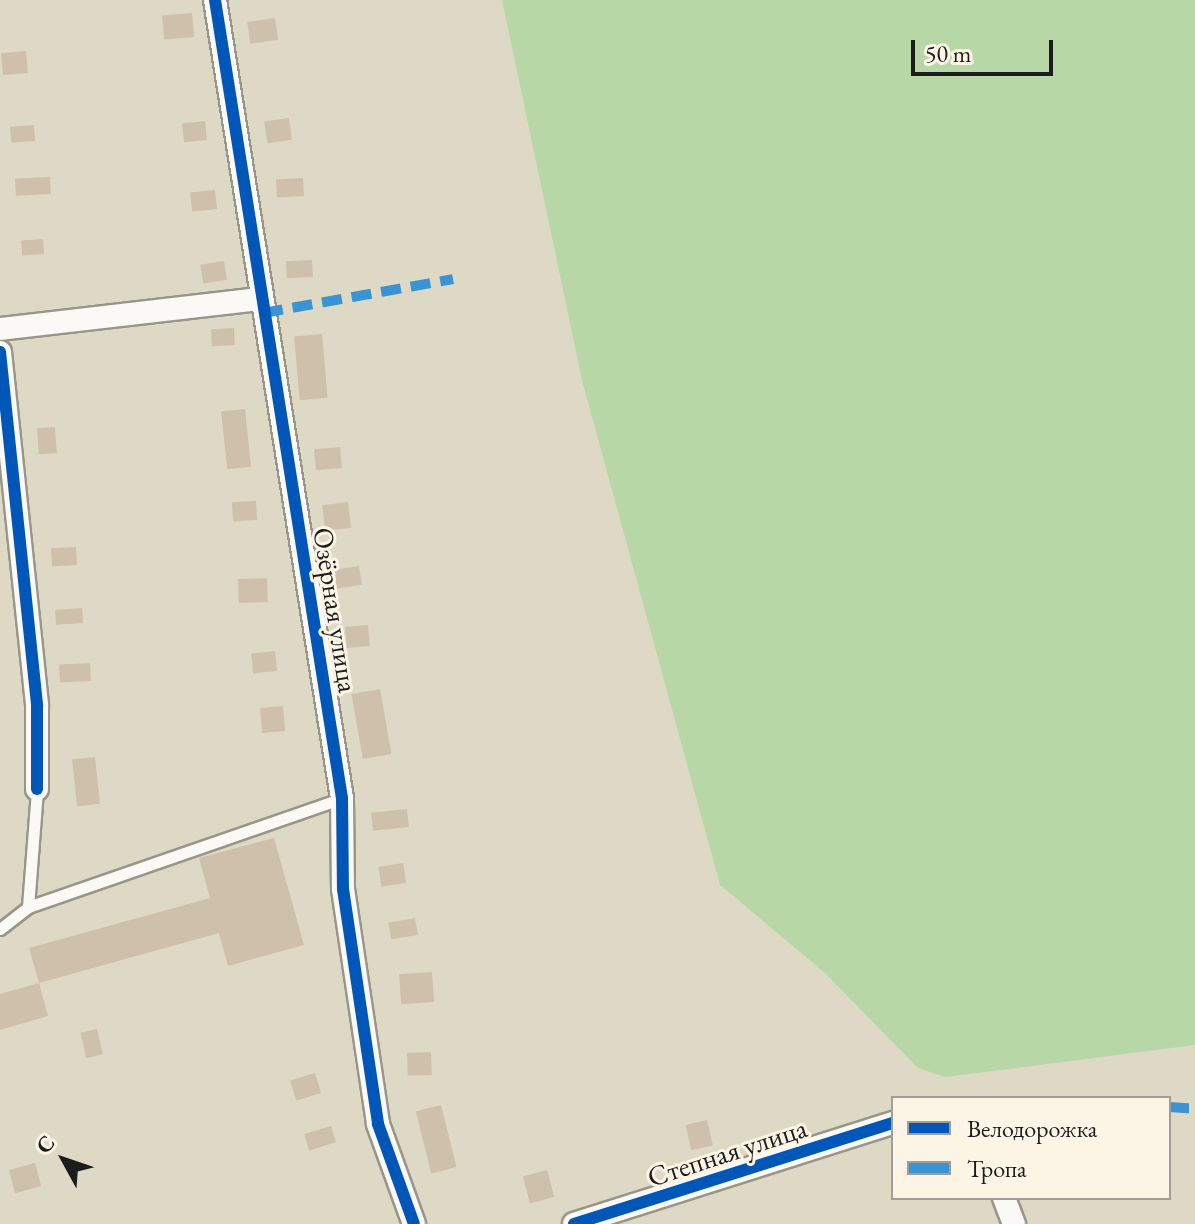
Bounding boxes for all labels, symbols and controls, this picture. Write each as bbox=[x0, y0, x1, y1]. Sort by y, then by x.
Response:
scale bar bbox=[915, 24, 1057, 74]
text: 50 m bbox=[925, 38, 972, 69]
street label: Озёрная улица bbox=[306, 525, 366, 695]
legend bbox=[891, 1096, 1171, 1200]
street label: Степная улица bbox=[643, 1110, 811, 1194]
text: Велодорожка bbox=[967, 1113, 1097, 1144]
north arrow bbox=[24, 1120, 104, 1200]
text: С bbox=[29, 1129, 61, 1160]
text: Тропа bbox=[967, 1153, 1027, 1184]

